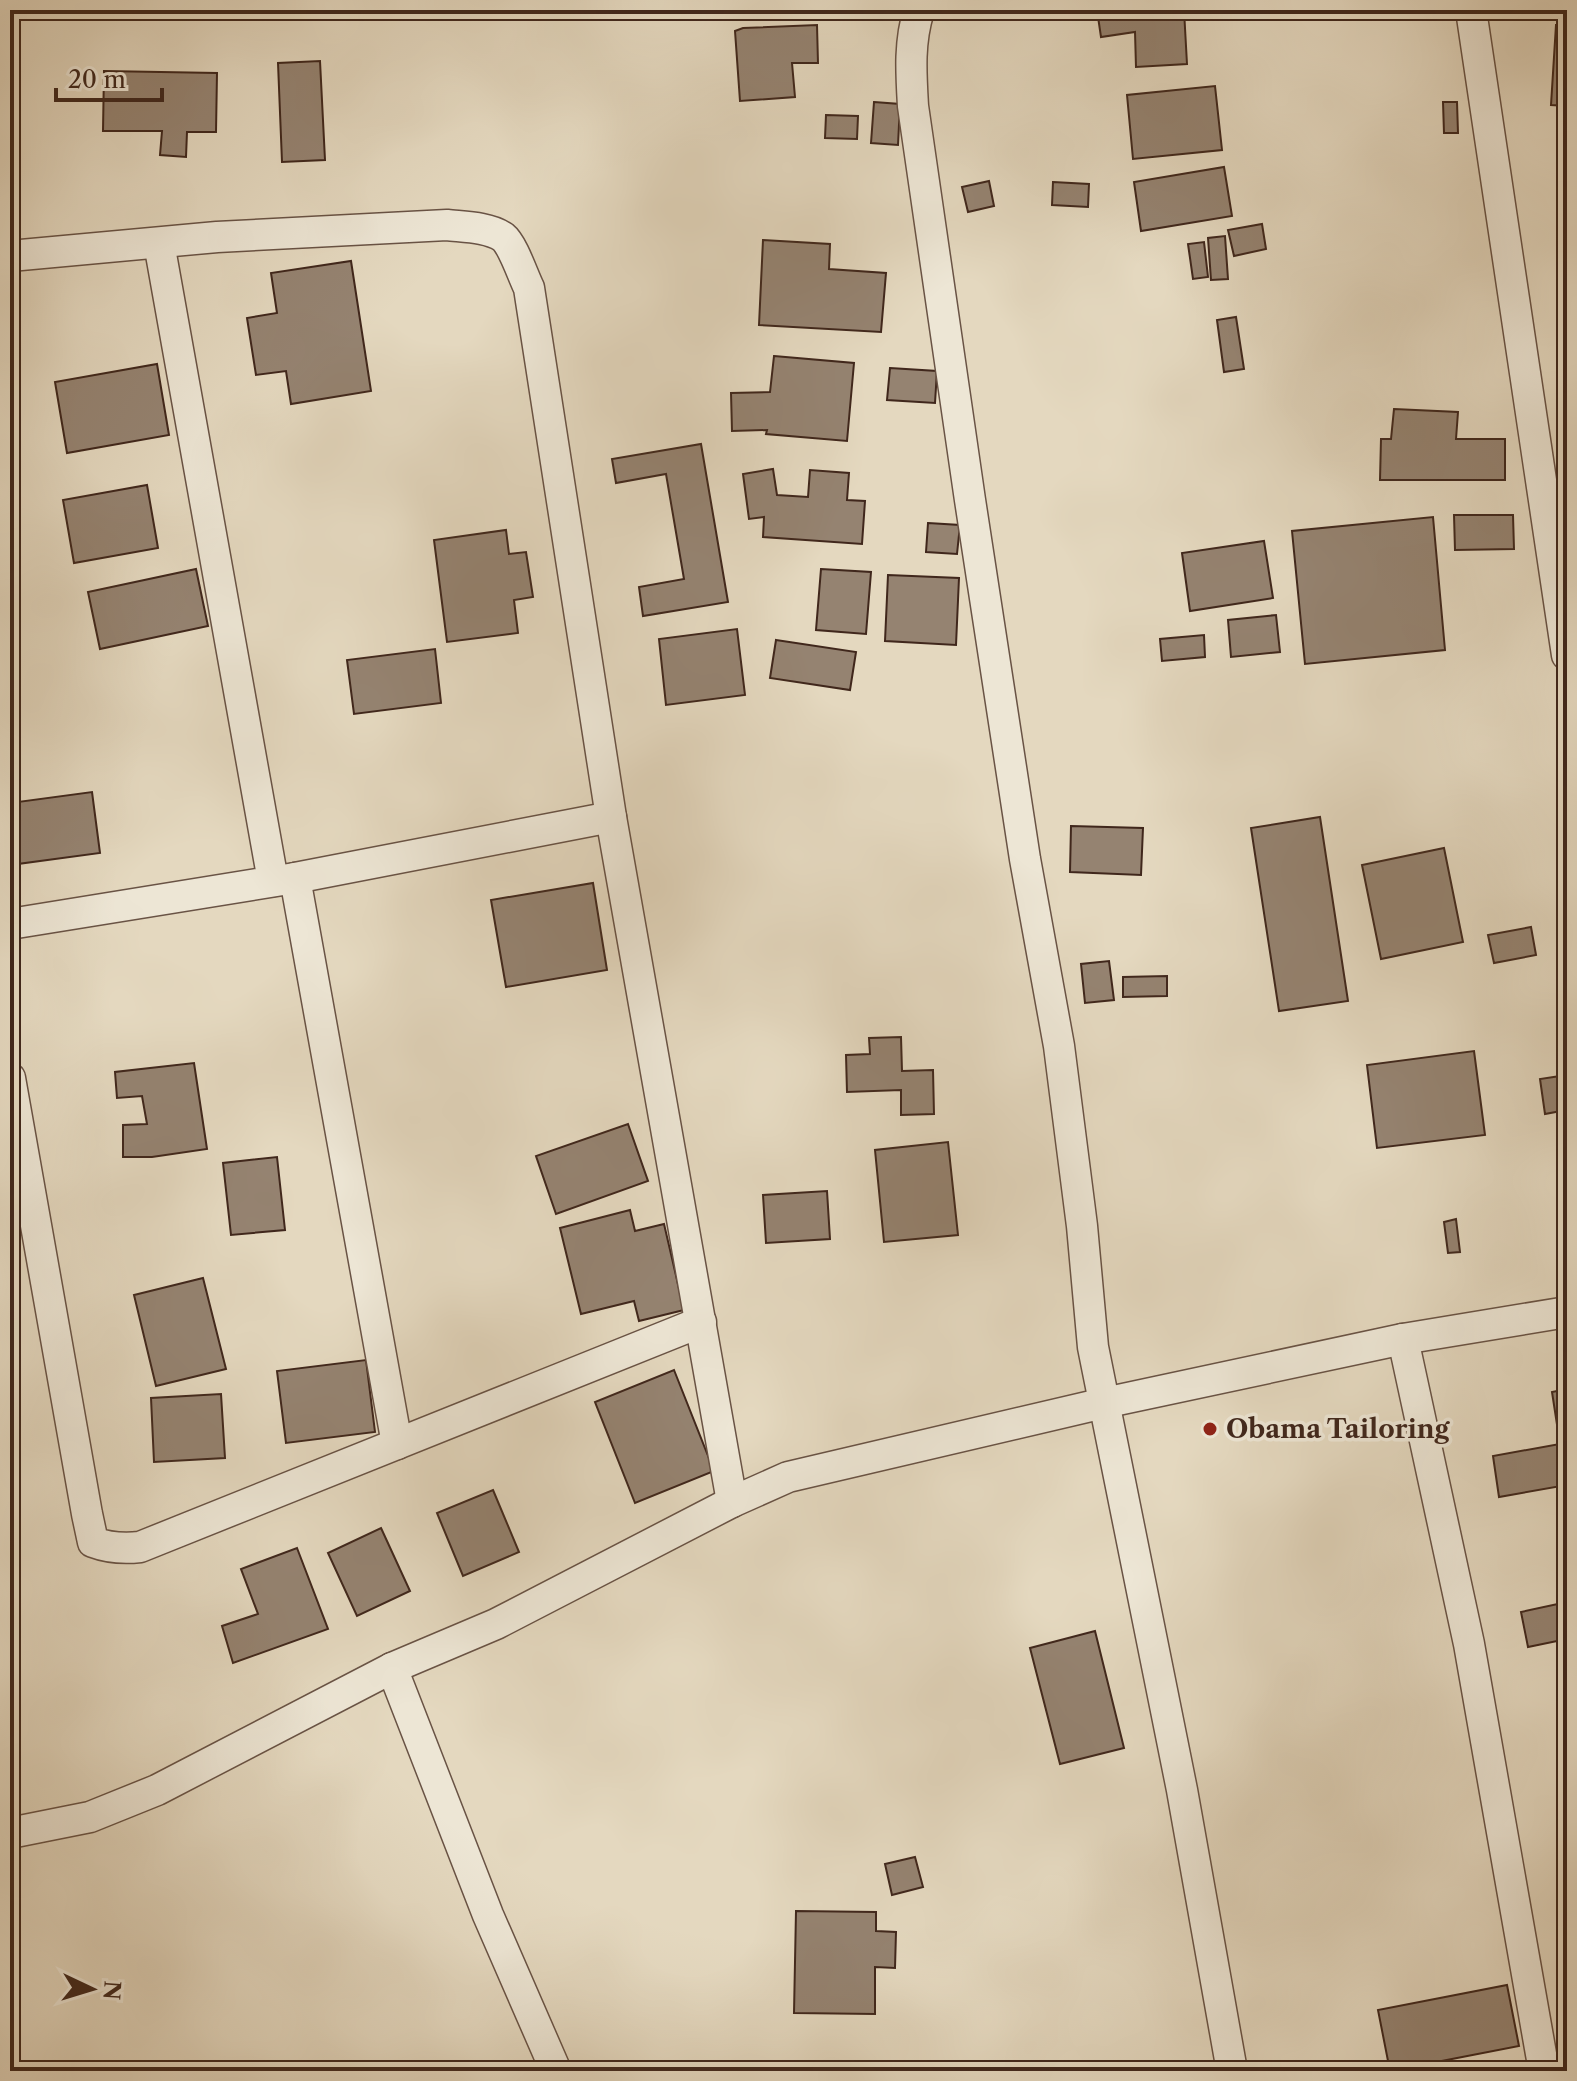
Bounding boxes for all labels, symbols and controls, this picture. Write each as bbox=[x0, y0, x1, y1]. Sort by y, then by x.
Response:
scale bar bbox=[56, 52, 162, 102]
text: 20 m bbox=[68, 65, 126, 94]
place label: Obama Tailoring bbox=[1226, 1413, 1451, 1445]
marker: Obama Tailoring bbox=[1201, 1420, 1219, 1438]
north arrow bbox=[52, 1949, 132, 2029]
text: N bbox=[97, 1980, 126, 2001]

